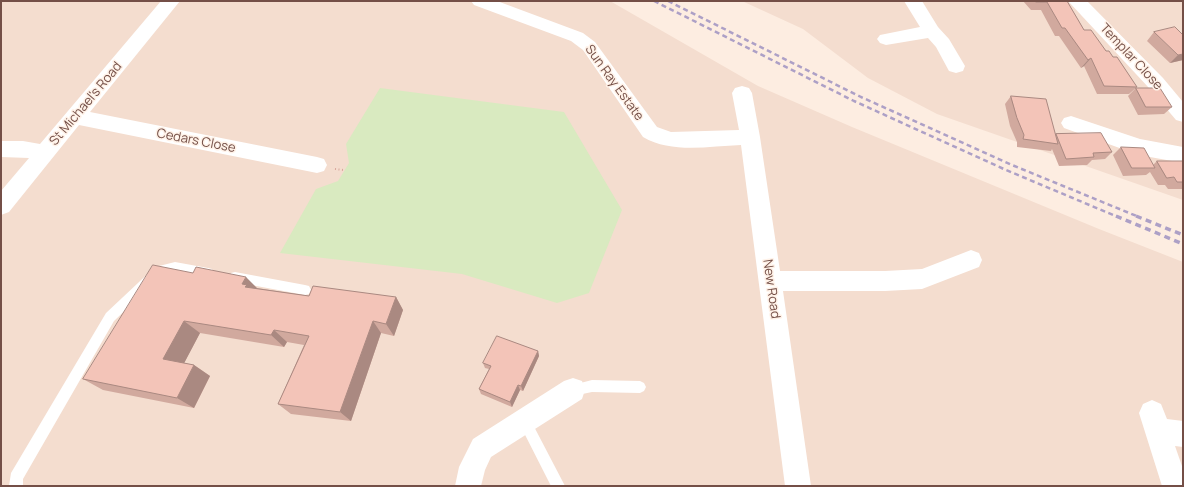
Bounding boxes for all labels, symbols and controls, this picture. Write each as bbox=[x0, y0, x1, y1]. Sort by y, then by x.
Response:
street label: Templar Close bbox=[1096, 21, 1166, 93]
street label: Sun Ray Estate bbox=[581, 42, 647, 124]
street label: St Michael's Road bbox=[47, 59, 125, 149]
street label: Cedars Close bbox=[155, 126, 237, 156]
street label: New Road bbox=[759, 258, 783, 320]

